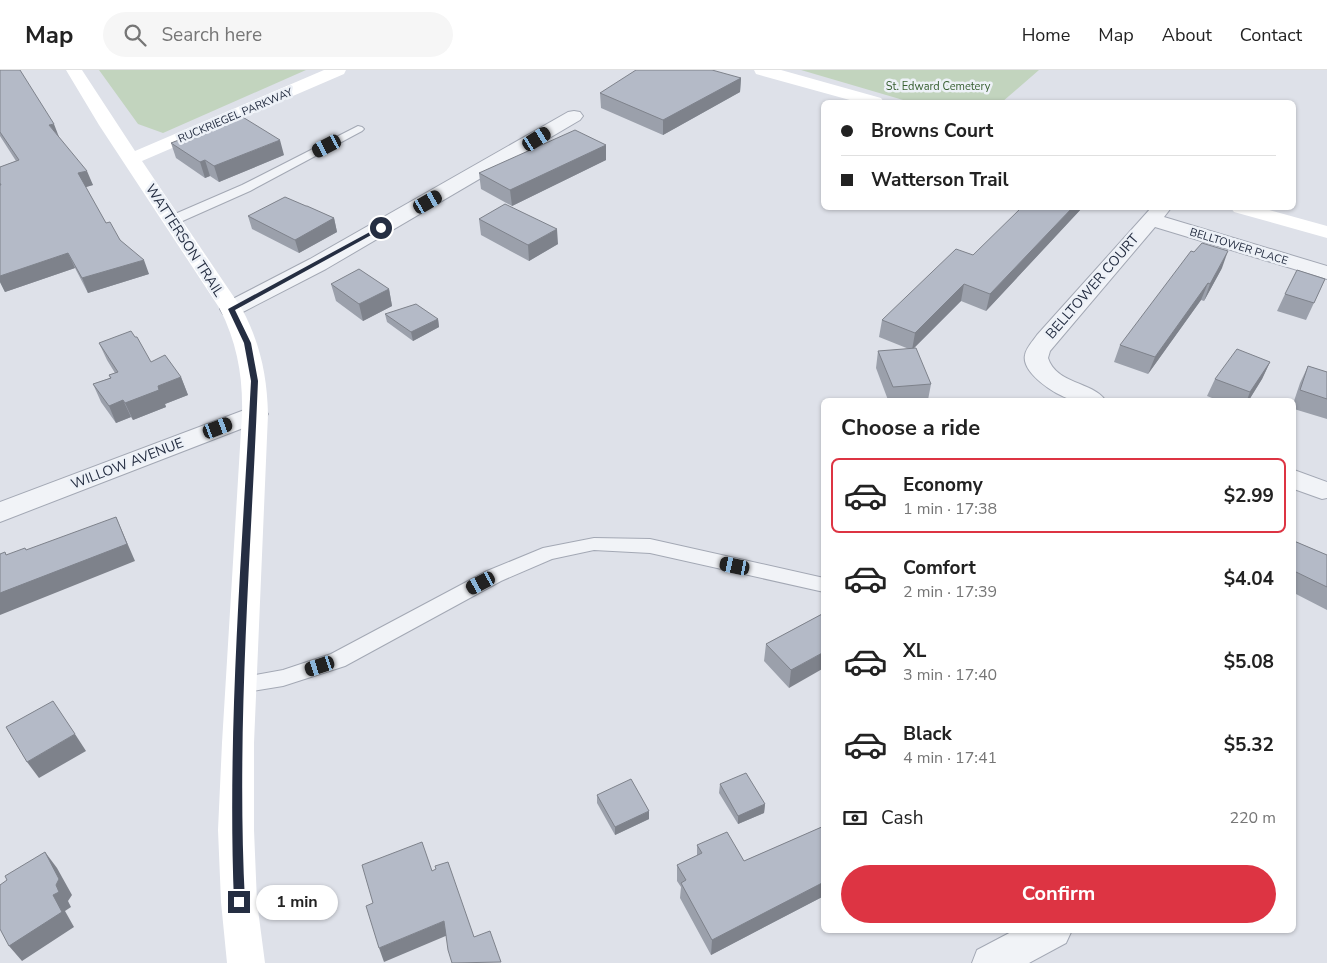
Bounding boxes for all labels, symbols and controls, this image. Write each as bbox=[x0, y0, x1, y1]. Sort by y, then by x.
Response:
search box bbox=[103, 12, 453, 57]
text: Map bbox=[25, 19, 73, 51]
icon: search bbox=[121, 21, 149, 49]
text: Search here bbox=[161, 22, 262, 48]
text: Home bbox=[1022, 23, 1070, 47]
text: Map bbox=[1098, 23, 1134, 47]
text: About bbox=[1162, 23, 1212, 47]
text: Contact bbox=[1240, 23, 1302, 47]
park label: St. Edward Cemetery bbox=[886, 79, 991, 94]
street label: RUCKRIEGEL PARKWAY bbox=[176, 84, 295, 146]
text: Browns Court bbox=[871, 118, 993, 144]
car bbox=[520, 125, 553, 153]
car bbox=[310, 133, 343, 159]
text: Watterson Trail bbox=[871, 167, 1008, 193]
street label: WATTERSON TRAIL bbox=[141, 180, 228, 301]
car bbox=[411, 188, 444, 216]
route start bbox=[370, 217, 392, 239]
street label: BELLTOWER PLACE bbox=[1188, 224, 1290, 269]
street label: BELLTOWER COURT bbox=[1041, 229, 1144, 343]
text: Choose a ride bbox=[841, 413, 980, 443]
car bbox=[201, 416, 234, 440]
street label: WILLOW AVENUE bbox=[68, 433, 186, 494]
text: Economy bbox=[903, 472, 983, 498]
icon: car bbox=[843, 473, 888, 518]
text: $2.99 bbox=[1224, 483, 1274, 509]
text: 1 min · 17:38 bbox=[903, 498, 997, 520]
text: Comfort bbox=[903, 555, 976, 581]
car bbox=[718, 556, 751, 576]
icon: car bbox=[843, 556, 888, 601]
text: $4.04 bbox=[1224, 566, 1274, 592]
car bbox=[464, 569, 497, 597]
text: 2 min · 17:39 bbox=[903, 581, 997, 603]
text: XL bbox=[903, 638, 926, 664]
icon: car bbox=[843, 639, 888, 684]
text: $5.08 bbox=[1224, 649, 1274, 675]
car bbox=[303, 654, 336, 678]
text: 3 min · 17:40 bbox=[903, 664, 997, 686]
text: Black bbox=[903, 721, 952, 747]
icon: car bbox=[843, 722, 888, 767]
text: $5.32 bbox=[1224, 732, 1274, 758]
text: 4 min · 17:41 bbox=[903, 747, 997, 769]
icon: cash bbox=[841, 804, 869, 832]
text: Cash bbox=[881, 805, 923, 831]
text: 220 m bbox=[1229, 807, 1276, 829]
button: Confirm bbox=[841, 865, 1276, 923]
callout: 1 min bbox=[256, 884, 339, 920]
route end bbox=[228, 891, 250, 913]
text: 1 min bbox=[276, 891, 318, 913]

